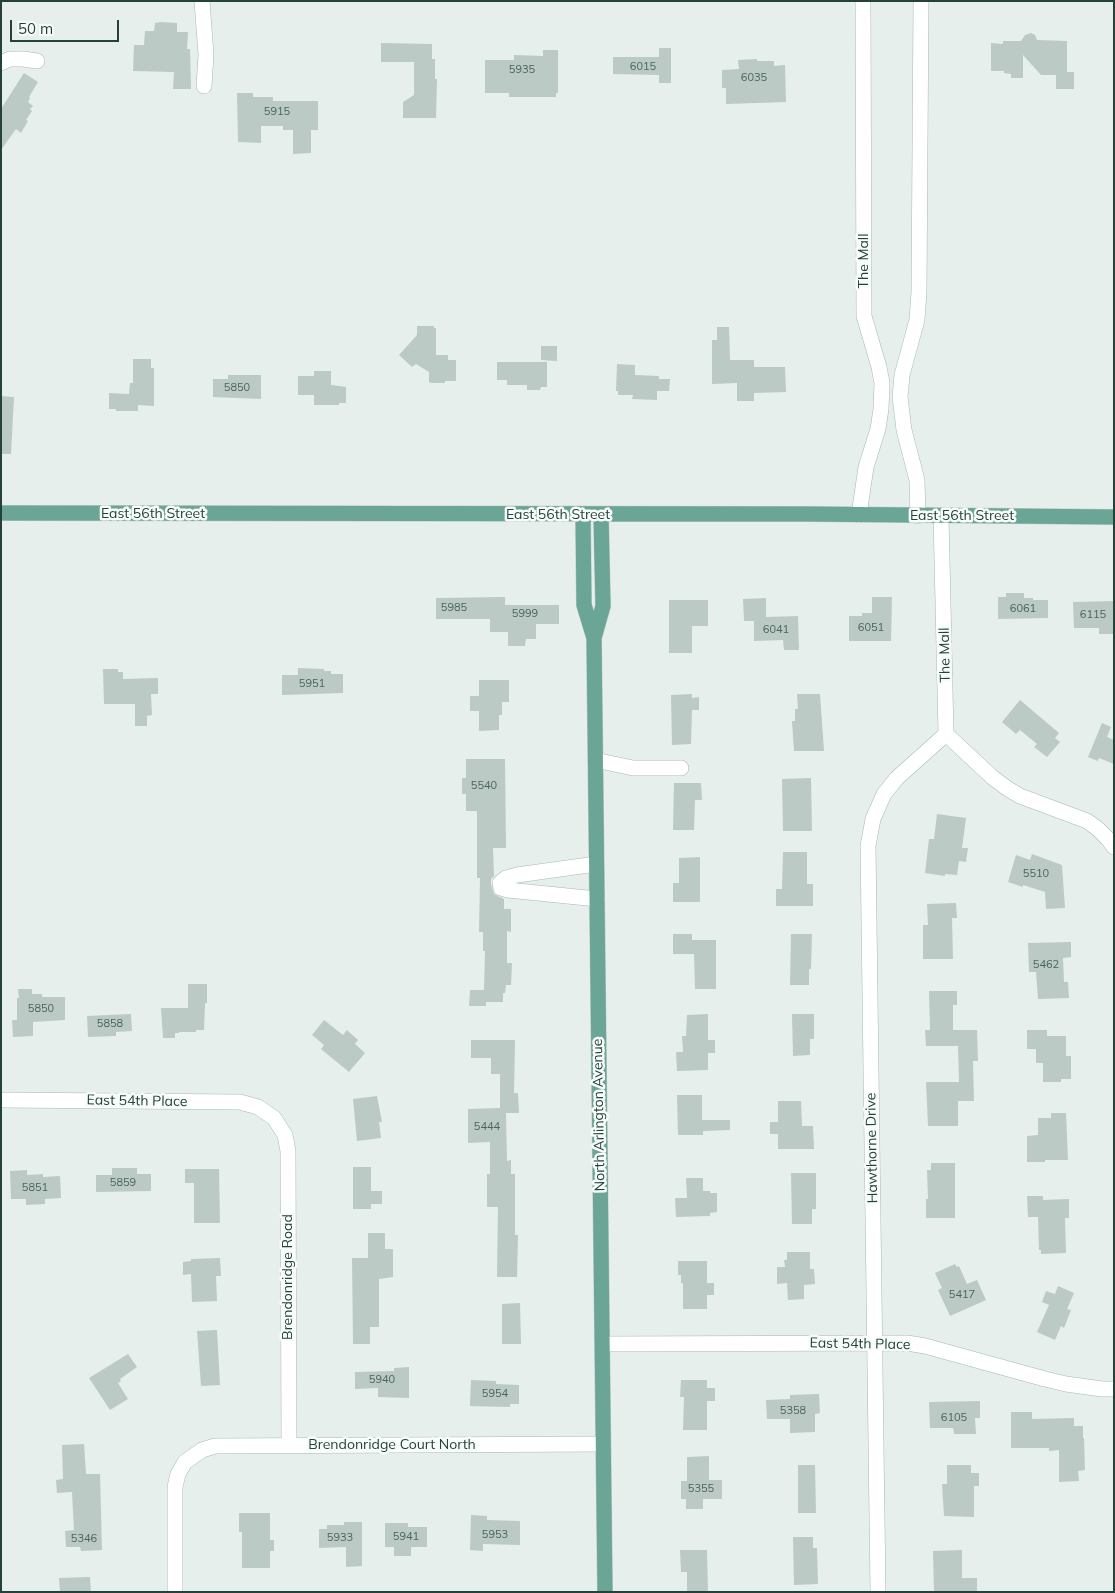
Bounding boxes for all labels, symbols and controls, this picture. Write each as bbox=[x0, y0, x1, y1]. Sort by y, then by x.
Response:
scale bar bbox=[12, 10, 121, 42]
text: 50 m bbox=[18, 19, 53, 38]
house number: 6015 bbox=[630, 60, 656, 74]
house number: 5935 bbox=[509, 63, 535, 77]
house number: 6035 bbox=[741, 71, 767, 85]
house number: 5915 bbox=[264, 105, 290, 119]
street label: The Mall bbox=[856, 233, 872, 289]
house number: 5850 bbox=[224, 381, 250, 395]
street label: East 56th Street bbox=[101, 506, 205, 522]
street label: East 56th Street bbox=[506, 507, 610, 523]
street label: East 56th Street bbox=[910, 508, 1014, 524]
house number: 5985 bbox=[441, 601, 467, 615]
house number: 6061 bbox=[1010, 602, 1036, 616]
house number: 5999 bbox=[512, 607, 538, 621]
house number: 6115 bbox=[1080, 608, 1106, 622]
house number: 6051 bbox=[858, 621, 884, 635]
house number: 6041 bbox=[763, 623, 789, 637]
street label: The Mall bbox=[936, 627, 954, 683]
house number: 5951 bbox=[299, 677, 325, 691]
house number: 5540 bbox=[471, 779, 497, 793]
house number: 5510 bbox=[1023, 867, 1049, 881]
house number: 5462 bbox=[1033, 958, 1059, 972]
house number: 5850 bbox=[28, 1002, 54, 1016]
house number: 5858 bbox=[97, 1017, 123, 1031]
street label: North Arlington Avenue bbox=[589, 1038, 609, 1192]
street label: East 54th Place bbox=[86, 1092, 188, 1110]
street label: Hawthorne Drive bbox=[863, 1092, 881, 1204]
house number: 5444 bbox=[474, 1120, 500, 1134]
house number: 5859 bbox=[110, 1176, 136, 1190]
house number: 5851 bbox=[22, 1181, 48, 1195]
street label: Brendonridge Road bbox=[280, 1214, 296, 1340]
house number: 5417 bbox=[949, 1288, 975, 1302]
street label: East 54th Place bbox=[809, 1335, 911, 1353]
house number: 5940 bbox=[369, 1373, 395, 1387]
house number: 5954 bbox=[482, 1387, 508, 1401]
house number: 5358 bbox=[780, 1404, 806, 1418]
house number: 6105 bbox=[941, 1411, 967, 1425]
street label: Brendonridge Court North bbox=[308, 1437, 476, 1453]
house number: 5355 bbox=[688, 1482, 714, 1496]
house number: 5953 bbox=[482, 1528, 508, 1542]
house number: 5941 bbox=[393, 1530, 419, 1544]
house number: 5933 bbox=[327, 1531, 353, 1545]
house number: 5346 bbox=[71, 1532, 97, 1546]

